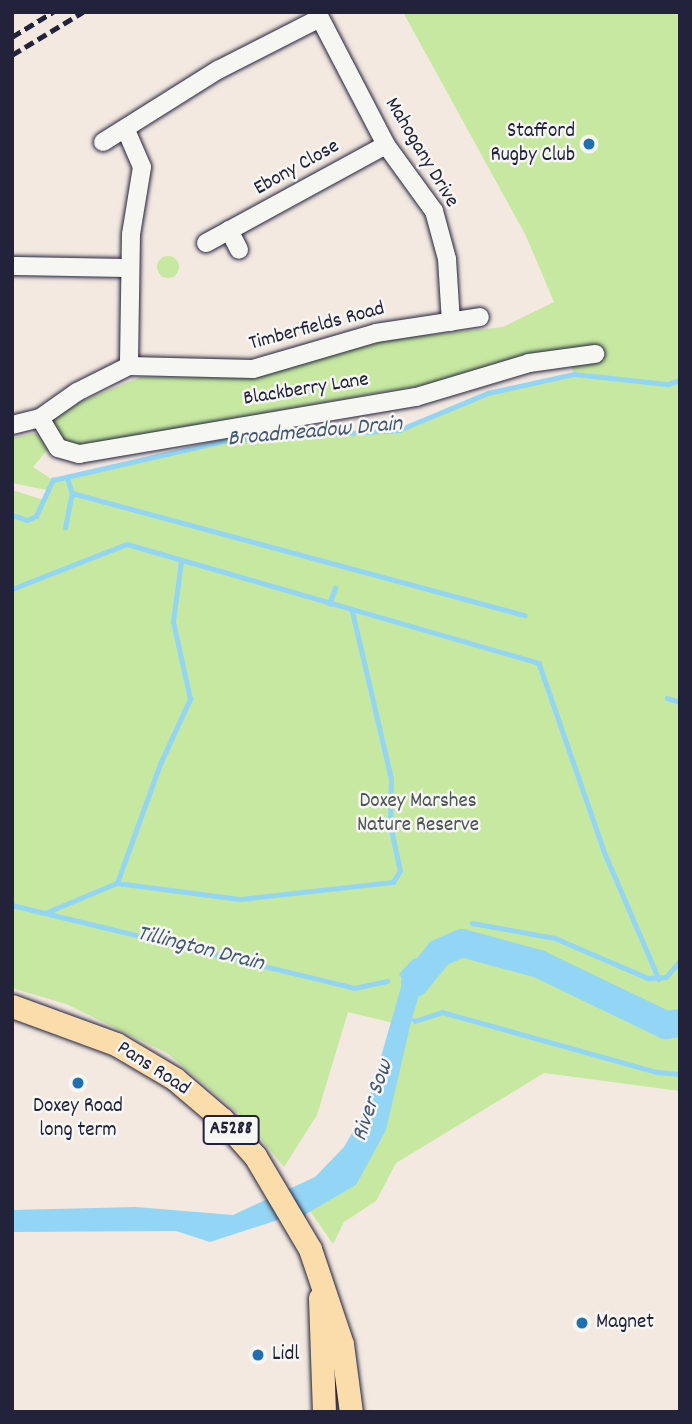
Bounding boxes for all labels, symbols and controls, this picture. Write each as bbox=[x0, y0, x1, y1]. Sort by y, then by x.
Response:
street label: Mahogany Drive bbox=[378, 94, 464, 212]
place label: Stafford Rugby Club bbox=[491, 119, 575, 169]
street label: Ebony Close bbox=[250, 134, 344, 202]
marker: Stafford Rugby Club bbox=[581, 136, 597, 152]
street label: Timberfields Road bbox=[246, 297, 388, 357]
street label: Blackberry Lane bbox=[242, 368, 370, 412]
water label: Broadmeadow Drain bbox=[227, 412, 403, 454]
park label: Doxey Marshes Nature Reserve bbox=[357, 789, 479, 839]
water label: Tillington Drain bbox=[134, 921, 266, 979]
street label: Pans Road bbox=[112, 1036, 194, 1102]
water label: River Sow bbox=[347, 1057, 401, 1145]
marker: Doxey Road long term bbox=[70, 1075, 86, 1091]
place label: Doxey Road long term bbox=[33, 1094, 123, 1144]
road number: A5288 bbox=[201, 1114, 261, 1146]
place label: Magnet bbox=[596, 1310, 654, 1336]
marker: Magnet bbox=[574, 1315, 590, 1331]
place label: Lidl bbox=[272, 1342, 299, 1368]
marker: Lidl bbox=[250, 1347, 266, 1363]

